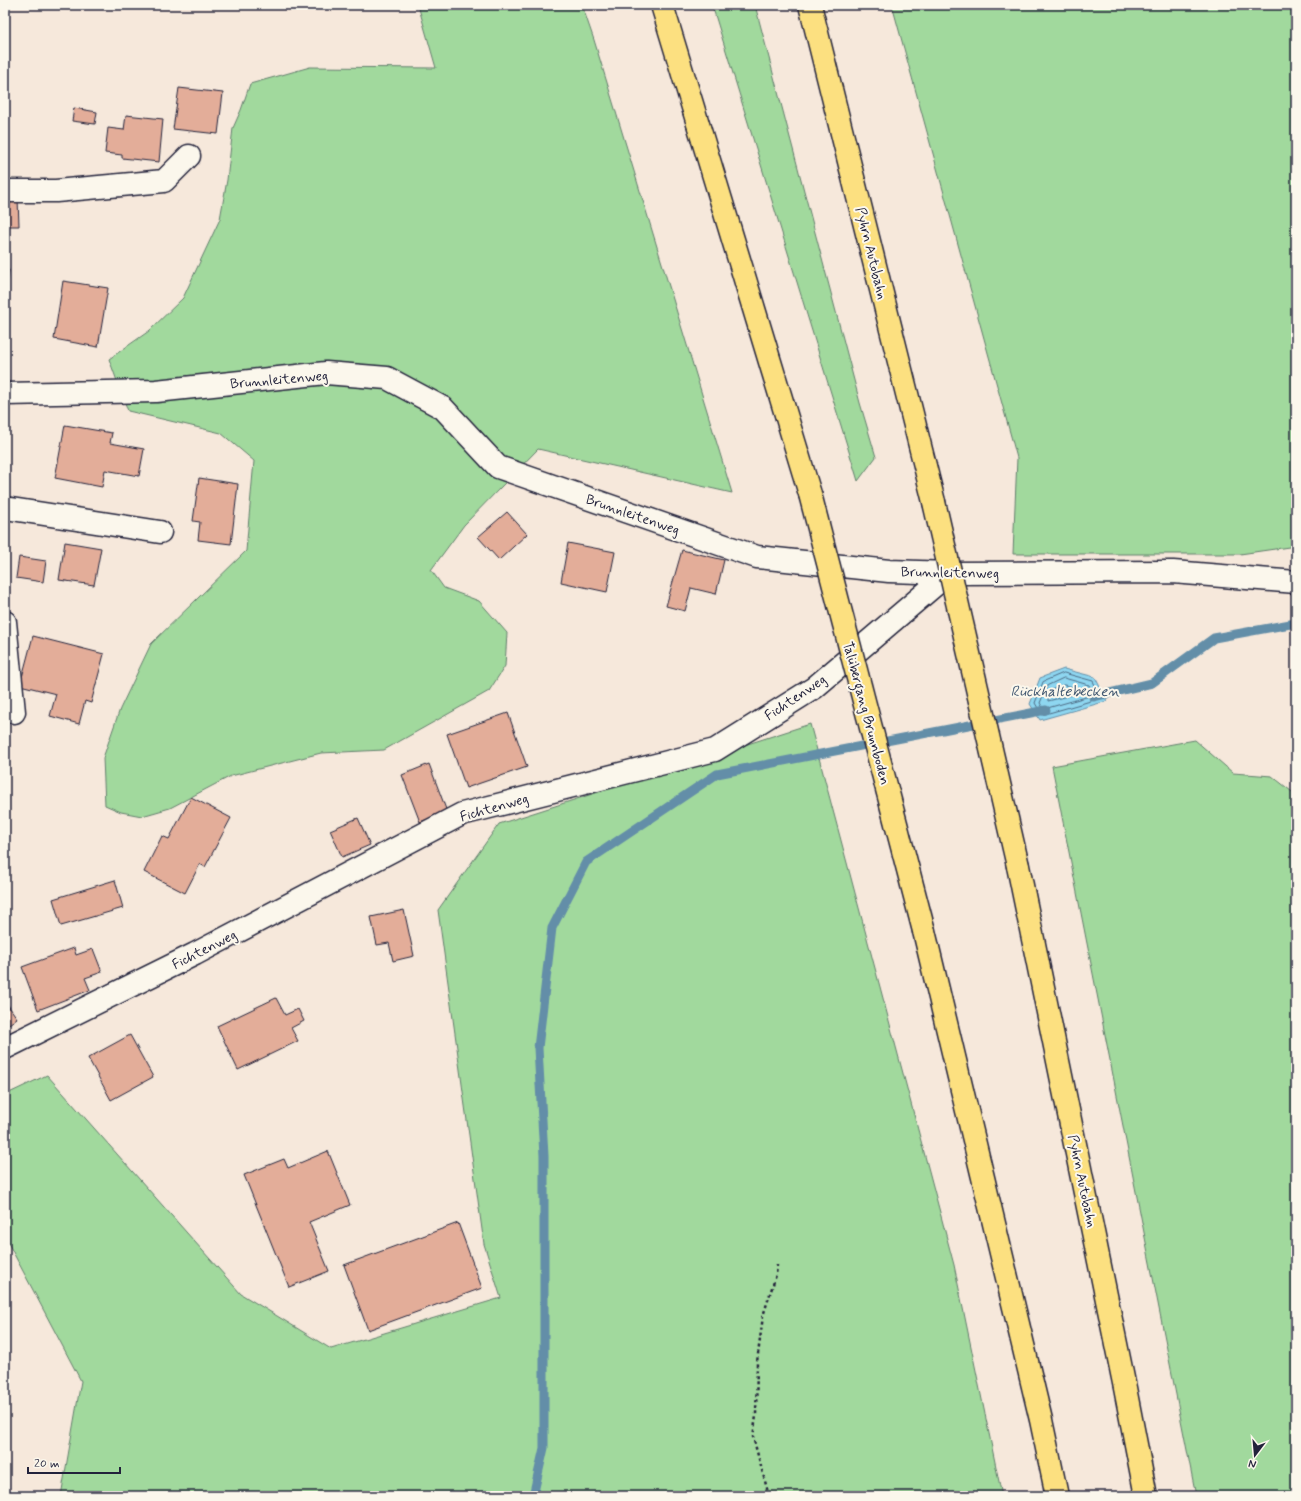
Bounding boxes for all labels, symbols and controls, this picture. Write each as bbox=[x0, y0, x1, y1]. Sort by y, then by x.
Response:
street label: Pyhrn Autobahn bbox=[851, 205, 891, 301]
street label: Brunnleitenweg bbox=[229, 367, 329, 393]
street label: Brunnleitenweg bbox=[583, 490, 682, 539]
street label: Brunnleitenweg bbox=[901, 563, 999, 583]
street label: Talübergang Brunnboden bbox=[836, 640, 894, 787]
street label: Fichtenweg bbox=[761, 671, 830, 725]
water label: Rückhaltebecken bbox=[1011, 682, 1120, 702]
street label: Fichtenweg bbox=[458, 790, 531, 826]
street label: Fichtenweg bbox=[169, 926, 240, 974]
street label: Pyhrn Autobahn bbox=[1063, 1133, 1101, 1229]
north arrow bbox=[1235, 1435, 1275, 1475]
scale bar bbox=[28, 1449, 120, 1475]
text: 20 m bbox=[34, 1456, 60, 1472]
text: N bbox=[1247, 1456, 1258, 1471]

